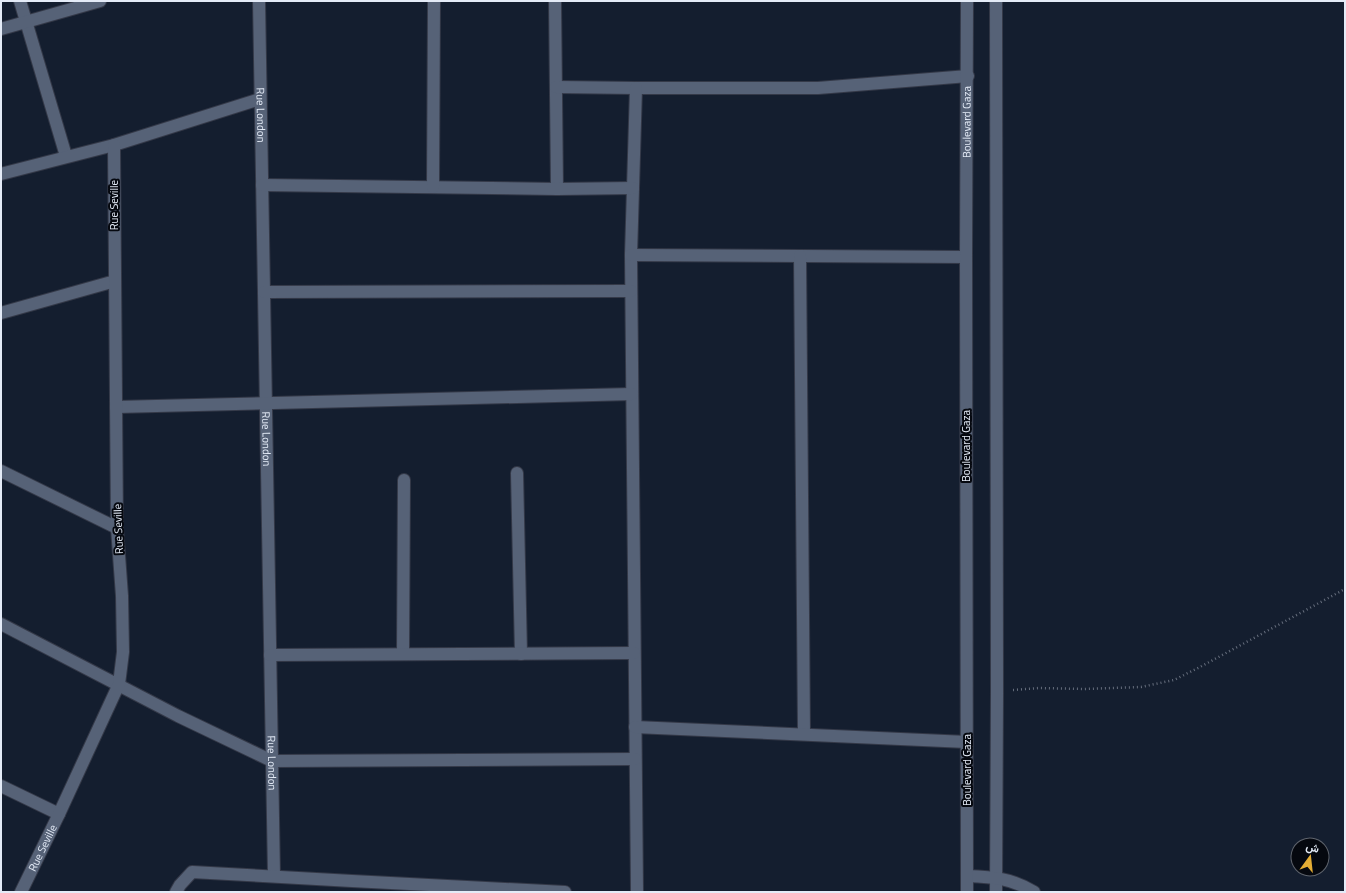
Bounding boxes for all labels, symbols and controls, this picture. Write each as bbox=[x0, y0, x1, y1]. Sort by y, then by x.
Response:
street label: Boulevard Gaza bbox=[958, 86, 975, 158]
street label: Rue London bbox=[252, 87, 269, 143]
street label: Rue Seville bbox=[106, 179, 122, 230]
street label: Boulevard Gaza bbox=[958, 410, 974, 482]
street label: Rue London bbox=[258, 411, 275, 467]
street label: Rue Seville bbox=[109, 503, 127, 554]
street label: Boulevard Gaza bbox=[959, 734, 975, 806]
street label: Rue London bbox=[264, 735, 281, 791]
street label: Rue Seville bbox=[24, 821, 61, 874]
north arrow bbox=[1290, 837, 1330, 877]
text: ش bbox=[1304, 838, 1321, 857]

